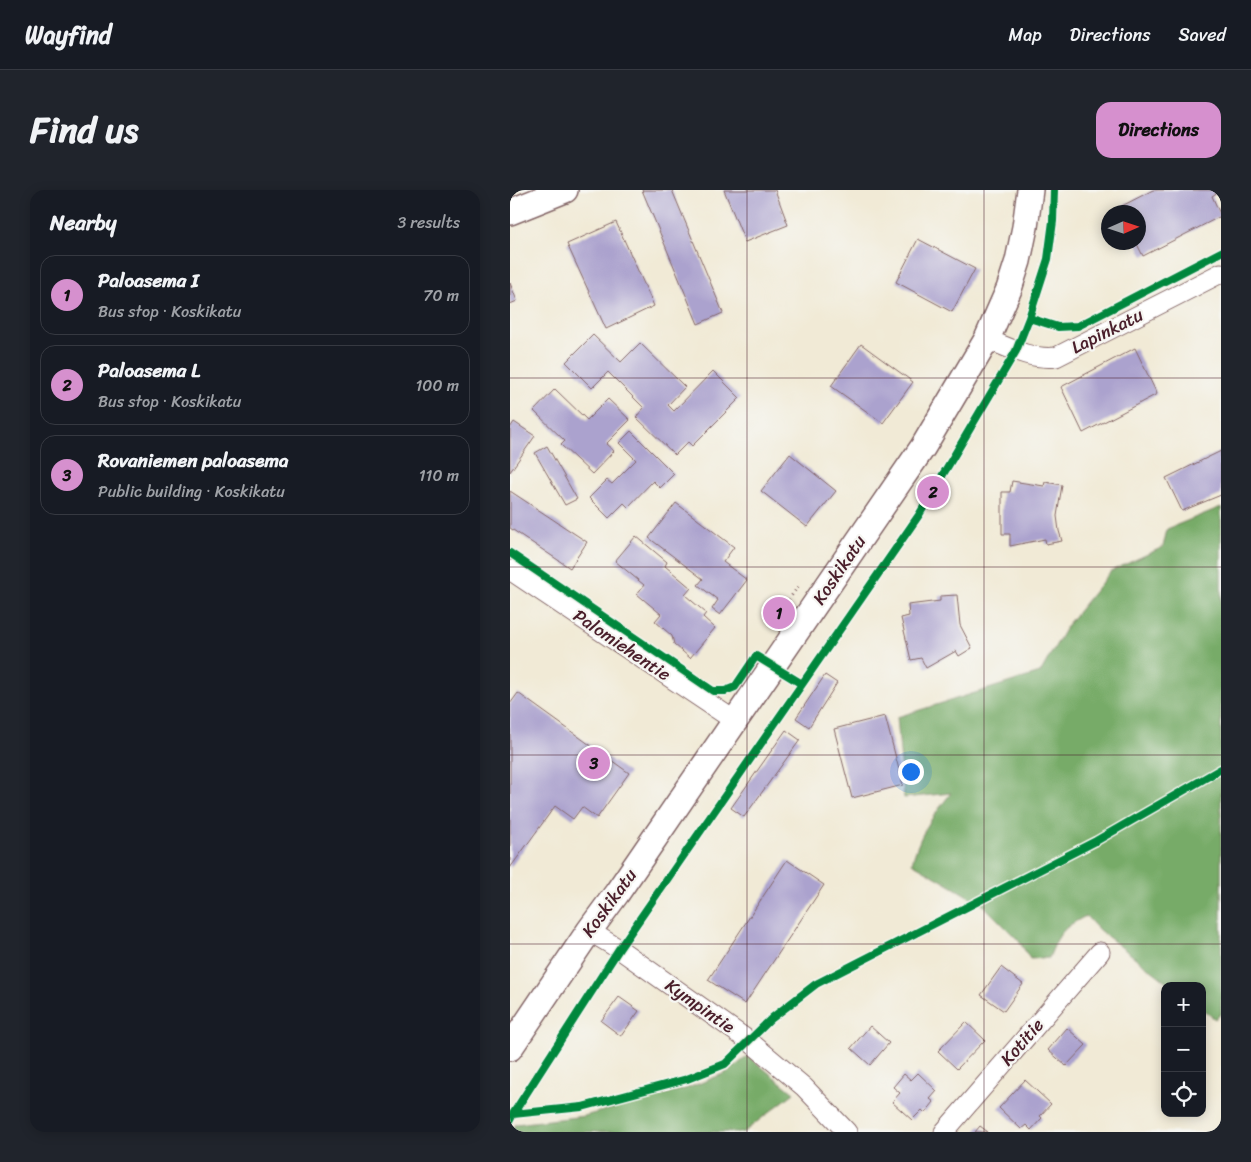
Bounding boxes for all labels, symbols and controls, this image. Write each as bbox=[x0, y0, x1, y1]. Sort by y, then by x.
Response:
text: Wayfind bbox=[25, 14, 111, 56]
text: Map bbox=[1009, 19, 1042, 51]
text: Directions bbox=[1070, 19, 1151, 51]
text: Saved bbox=[1179, 19, 1226, 51]
text: Find us bbox=[30, 99, 138, 161]
button: Directions bbox=[1096, 102, 1221, 158]
text: Nearby bbox=[50, 204, 116, 242]
north arrow bbox=[1101, 205, 1146, 250]
text: 3 results bbox=[397, 208, 460, 237]
text: Paloasema I bbox=[98, 264, 199, 297]
text: 1 bbox=[64, 281, 70, 310]
text: 70 m bbox=[423, 281, 459, 310]
text: Bus stop · Koskikatu bbox=[98, 297, 241, 326]
street label: Lapinkatu bbox=[1065, 299, 1149, 363]
text: Paloasema L bbox=[98, 354, 200, 387]
text: 2 bbox=[62, 371, 72, 400]
text: 100 m bbox=[415, 371, 459, 400]
text: Bus stop · Koskikatu bbox=[98, 387, 241, 416]
text: Rovaniemen paloasema bbox=[98, 444, 289, 477]
text: 3 bbox=[63, 461, 71, 490]
text: 110 m bbox=[419, 461, 459, 490]
pin: 2 bbox=[917, 473, 949, 511]
text: Public building · Koskikatu bbox=[98, 477, 285, 506]
street label: Koskikatu bbox=[804, 528, 875, 612]
pin: 1 bbox=[763, 594, 795, 632]
street label: Palomiehentie bbox=[566, 600, 678, 690]
pin: 3 bbox=[578, 744, 610, 782]
your location bbox=[898, 759, 924, 785]
street label: Koskikatu bbox=[573, 861, 645, 944]
street label: Kympintie bbox=[658, 970, 742, 1042]
map controls bbox=[1161, 982, 1206, 1117]
button: + bbox=[1161, 982, 1206, 1027]
street label: Kotitie bbox=[992, 1011, 1052, 1073]
button: − bbox=[1161, 1027, 1206, 1072]
button: locate bbox=[1161, 1072, 1206, 1117]

